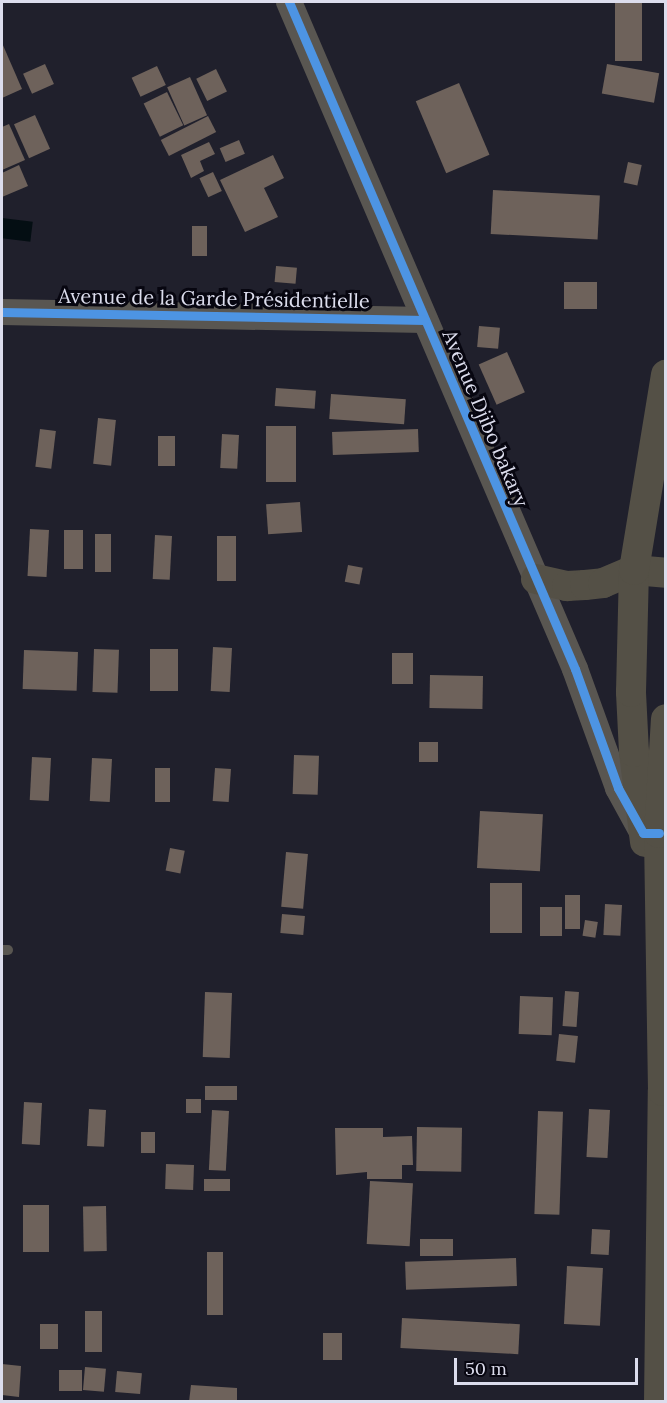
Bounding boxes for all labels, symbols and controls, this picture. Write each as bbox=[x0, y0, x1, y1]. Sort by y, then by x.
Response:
street label: Avenue de la Garde Présidentielle bbox=[58, 283, 370, 313]
street label: Avenue Djibo bakary bbox=[438, 326, 534, 510]
scale bar bbox=[457, 1346, 642, 1384]
text: 50 m bbox=[465, 1357, 507, 1380]

